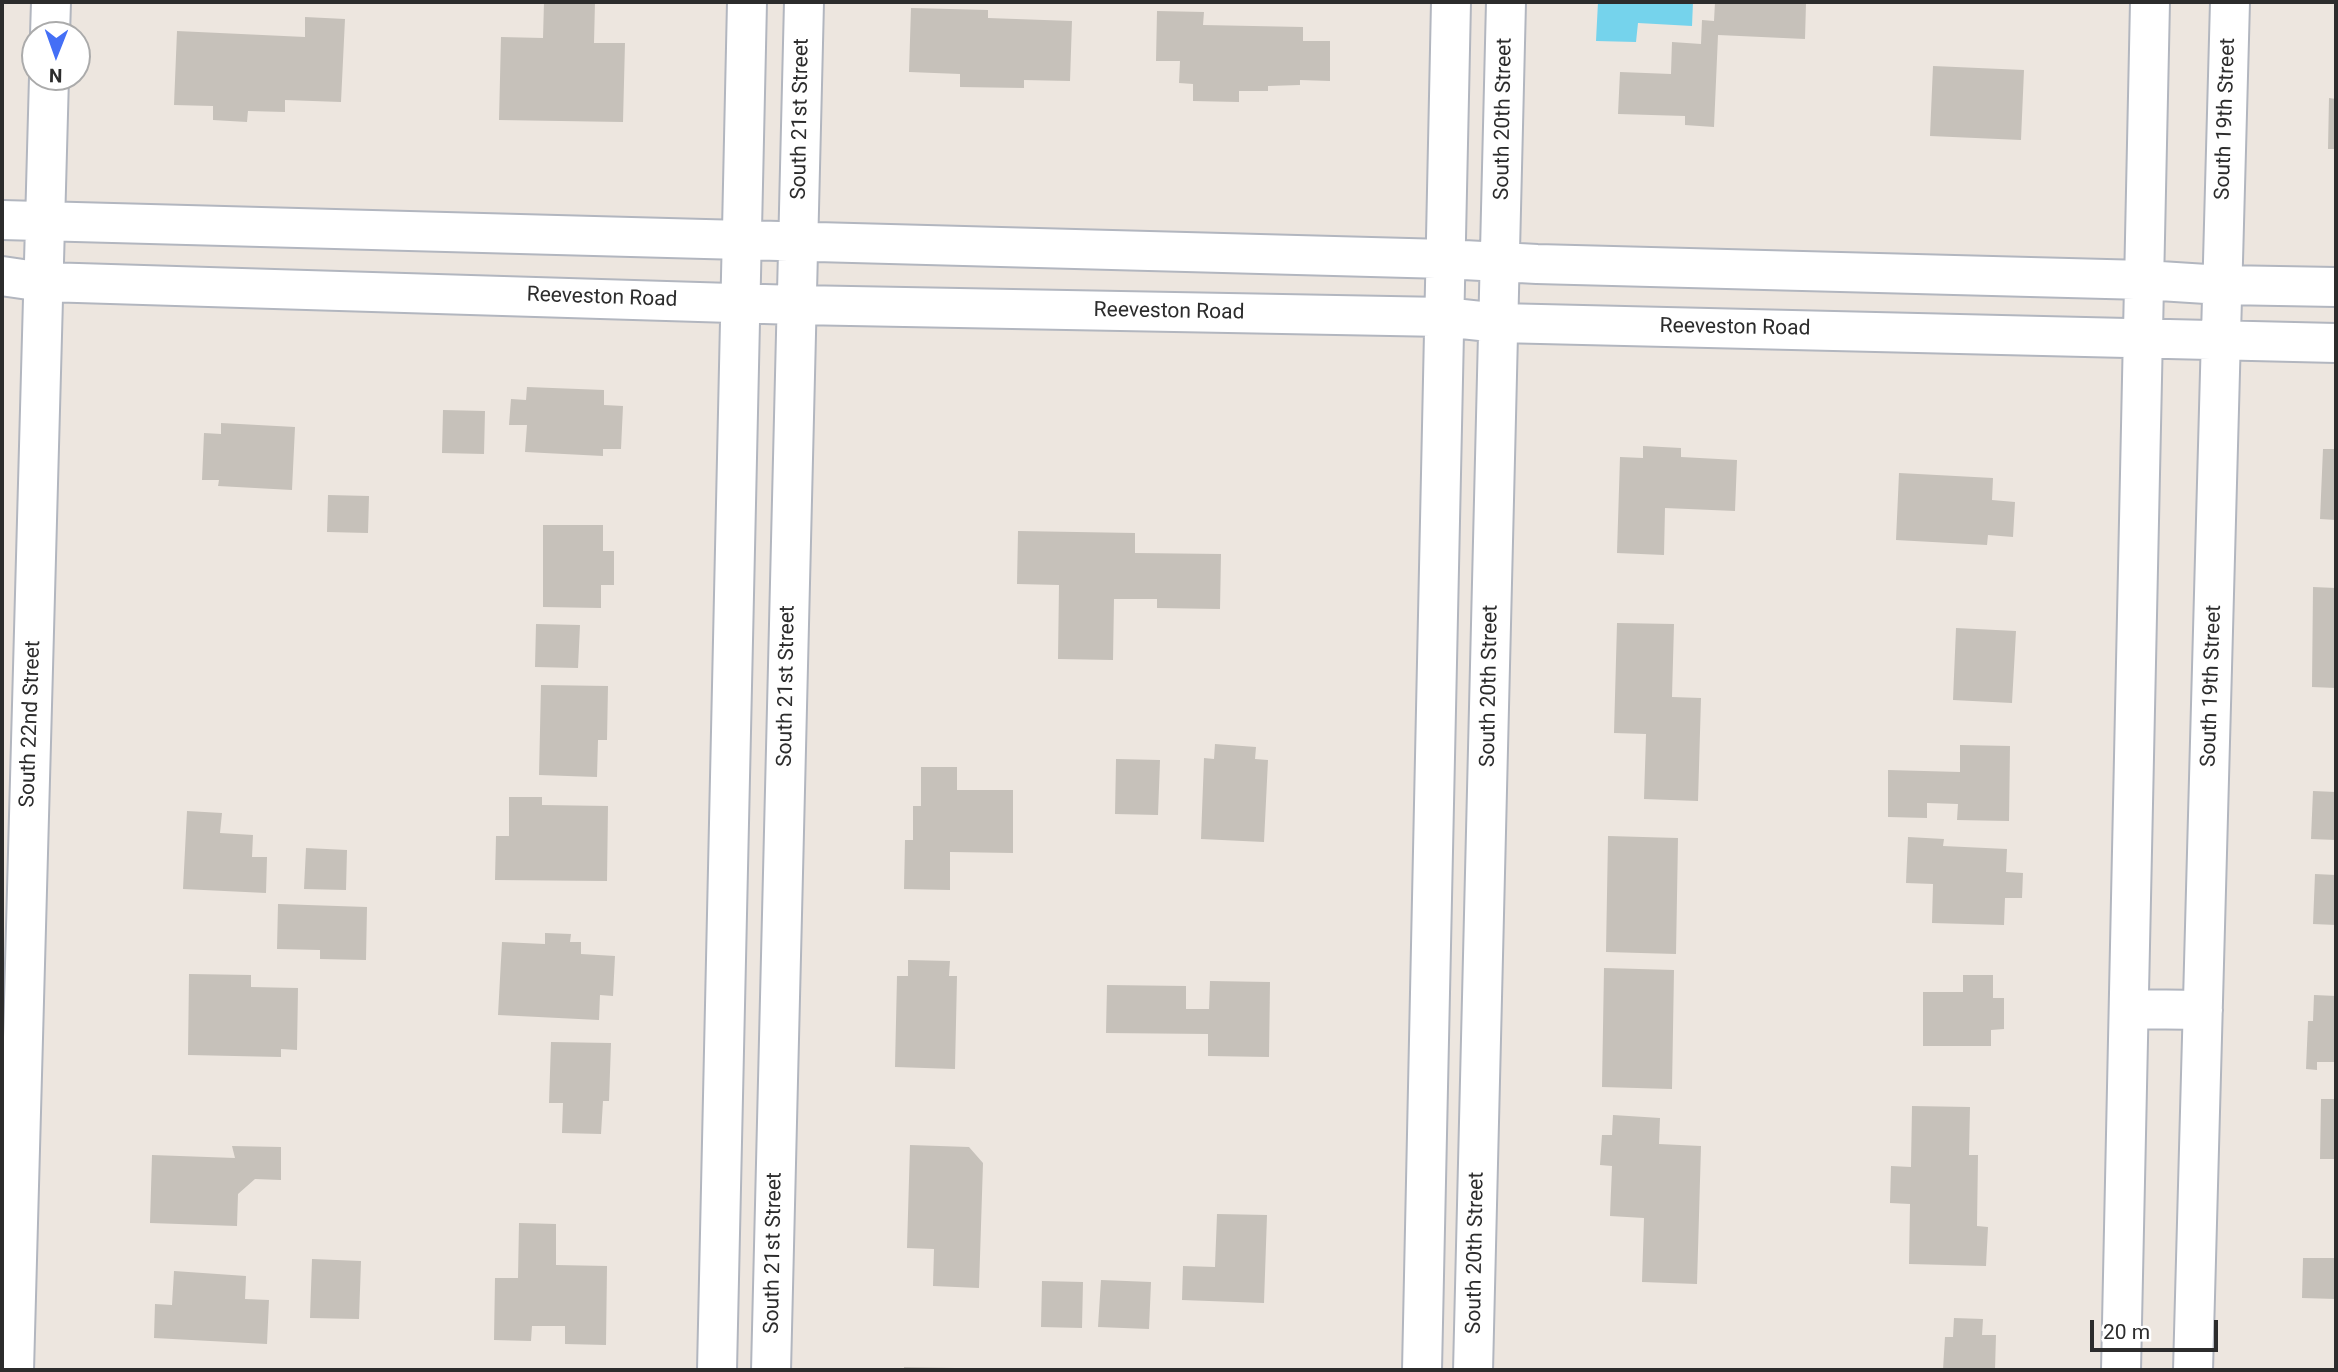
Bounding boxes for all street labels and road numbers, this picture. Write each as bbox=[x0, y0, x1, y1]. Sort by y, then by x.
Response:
street label: South 19th Street bbox=[2211, 37, 2241, 201]
street label: South 21st Street bbox=[787, 38, 815, 200]
street label: South 20th Street bbox=[1490, 38, 1518, 200]
street label: Reeveston Road bbox=[526, 283, 678, 313]
street label: Reeveston Road bbox=[1093, 298, 1245, 326]
street label: Reeveston Road bbox=[1659, 314, 1811, 342]
street label: South 19th Street bbox=[2197, 604, 2227, 768]
street label: South 21st Street bbox=[773, 605, 801, 767]
street label: South 20th Street bbox=[1476, 605, 1504, 767]
street label: South 22nd Street bbox=[15, 640, 47, 808]
street label: South 21st Street bbox=[760, 1172, 788, 1334]
street label: South 20th Street bbox=[1462, 1172, 1490, 1334]

